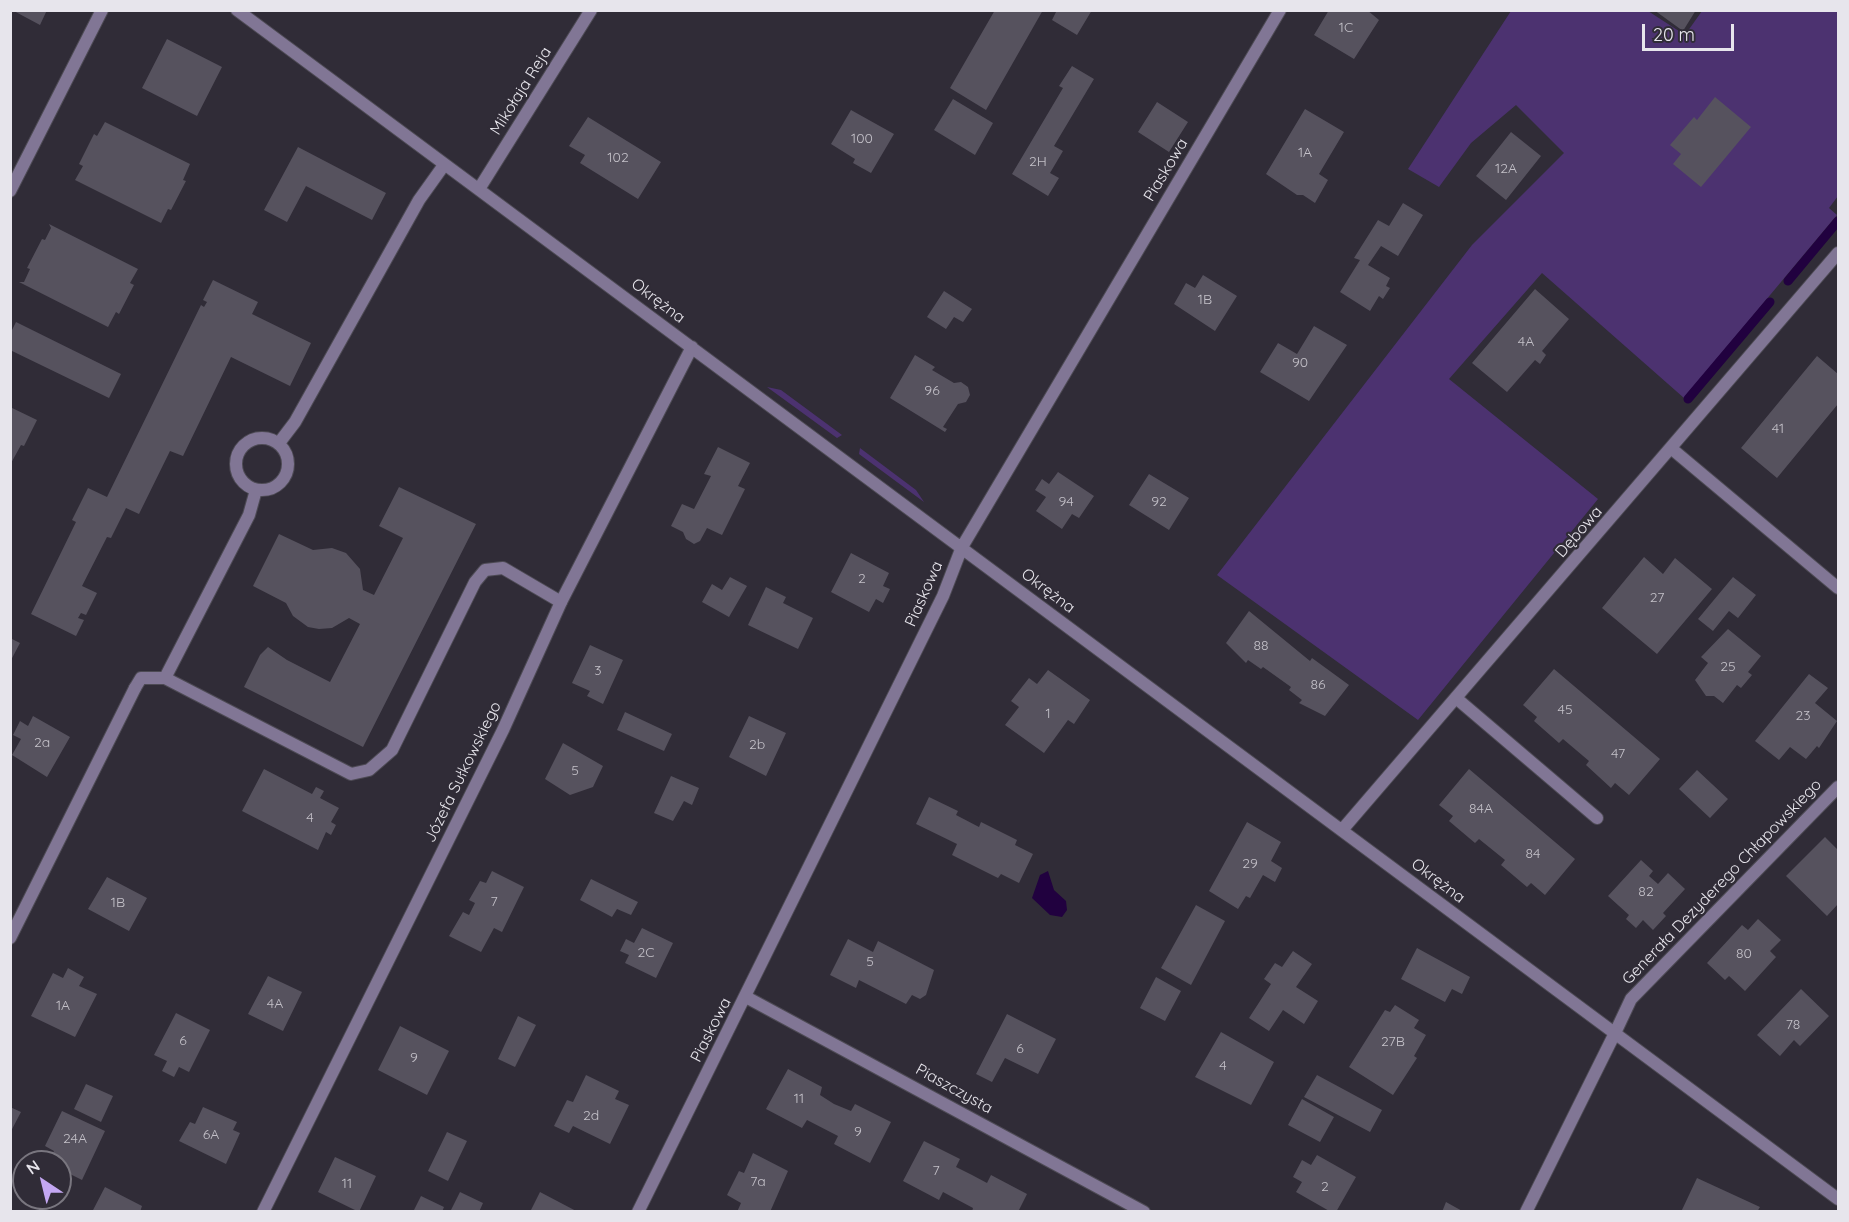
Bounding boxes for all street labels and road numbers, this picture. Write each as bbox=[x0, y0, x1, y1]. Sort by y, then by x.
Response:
street label: Mikołaja Reja bbox=[486, 44, 556, 138]
street label: Piaskowa bbox=[1140, 135, 1192, 205]
street label: Okrężna bbox=[627, 275, 689, 327]
street label: Dębowa bbox=[1551, 502, 1607, 562]
street label: Piaskowa bbox=[901, 558, 947, 630]
street label: Okrężna bbox=[1017, 565, 1079, 617]
street label: Józefa Sułkowskiego bbox=[421, 698, 505, 846]
street label: Generała Dezyderego Chłapowskiego bbox=[1618, 775, 1826, 989]
street label: Okrężna bbox=[1407, 855, 1469, 907]
street label: Piaskowa bbox=[687, 995, 735, 1065]
street label: Piaszczysta bbox=[912, 1060, 996, 1118]

